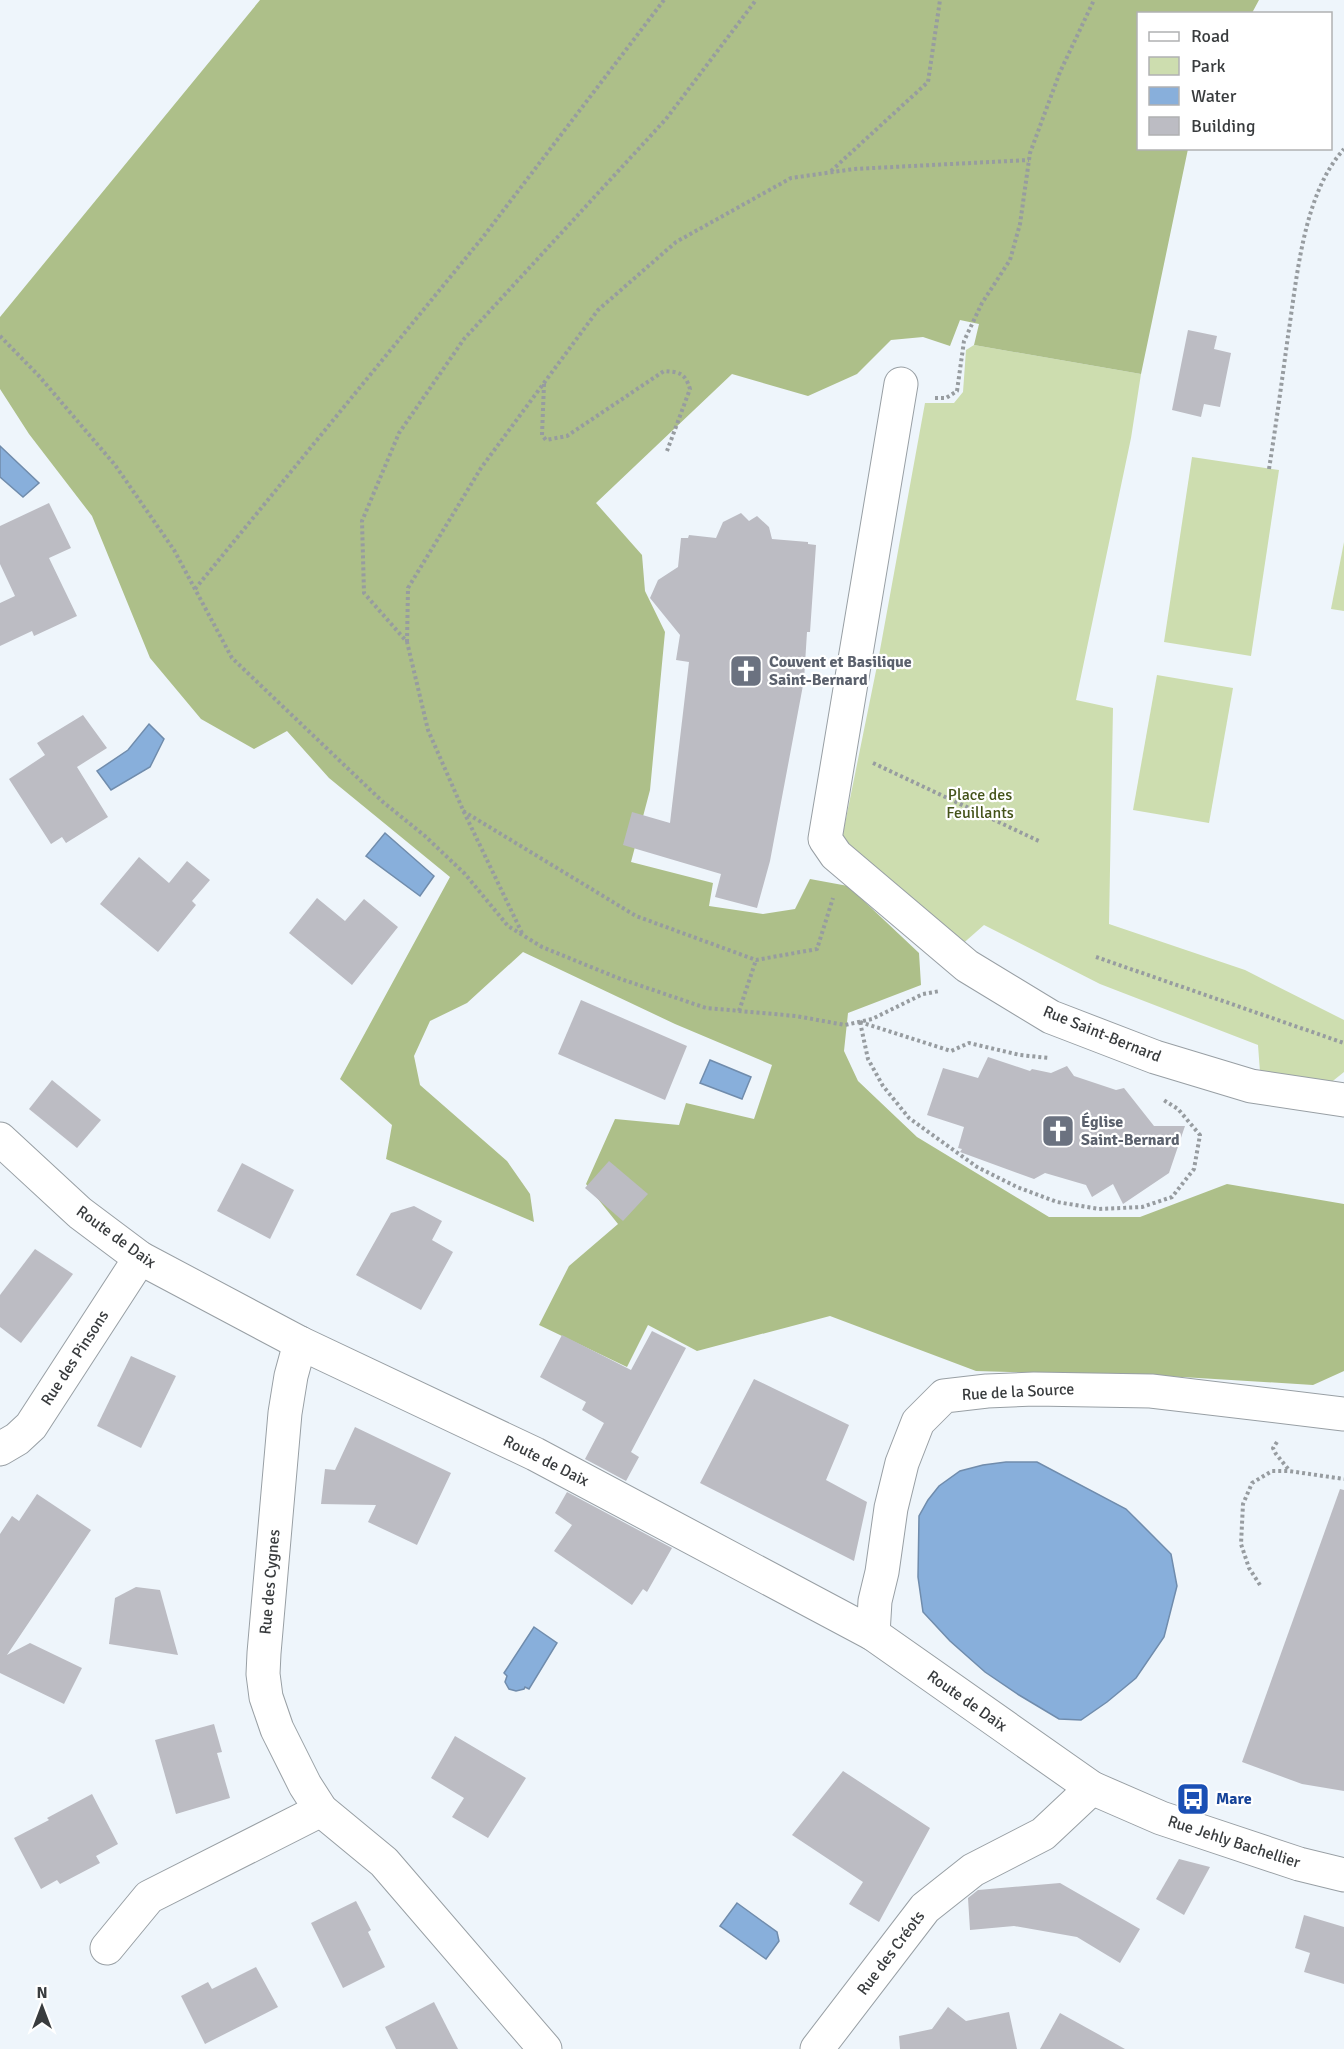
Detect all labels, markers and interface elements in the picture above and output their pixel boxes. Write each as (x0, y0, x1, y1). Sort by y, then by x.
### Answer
legend (1137, 12, 1332, 150)
text: Road (1191, 25, 1230, 47)
text: Park (1191, 55, 1226, 77)
text: Water (1191, 85, 1237, 107)
text: Building (1191, 115, 1255, 137)
place label: Couvent et Basilique Saint-Bernard (769, 652, 912, 690)
church icon: Couvent et Basilique Saint-Bernard (728, 653, 764, 689)
park label: Place des Feuillants (946, 785, 1014, 823)
street label: Rue Saint-Bernard (1040, 1001, 1164, 1067)
place label: Église Saint-Bernard (1081, 1112, 1180, 1150)
church icon: Église Saint-Bernard (1040, 1113, 1076, 1149)
street label: Route de Daix (72, 1201, 160, 1273)
street label: Rue des Pinsons (37, 1307, 113, 1409)
street label: Rue de la Source (961, 1379, 1075, 1405)
street label: Route de Daix (500, 1431, 593, 1491)
street label: Rue des Cygnes (255, 1528, 285, 1636)
street label: Route de Daix (923, 1666, 1012, 1736)
bus stop icon: Mare (1175, 1781, 1211, 1817)
place label: Mare (1216, 1789, 1252, 1809)
street label: Rue Jehly Bachellier (1165, 1811, 1303, 1873)
street label: Rue des Créots (853, 1907, 929, 1999)
north arrow (12, 1977, 72, 2037)
text: N (36, 1983, 48, 2003)

